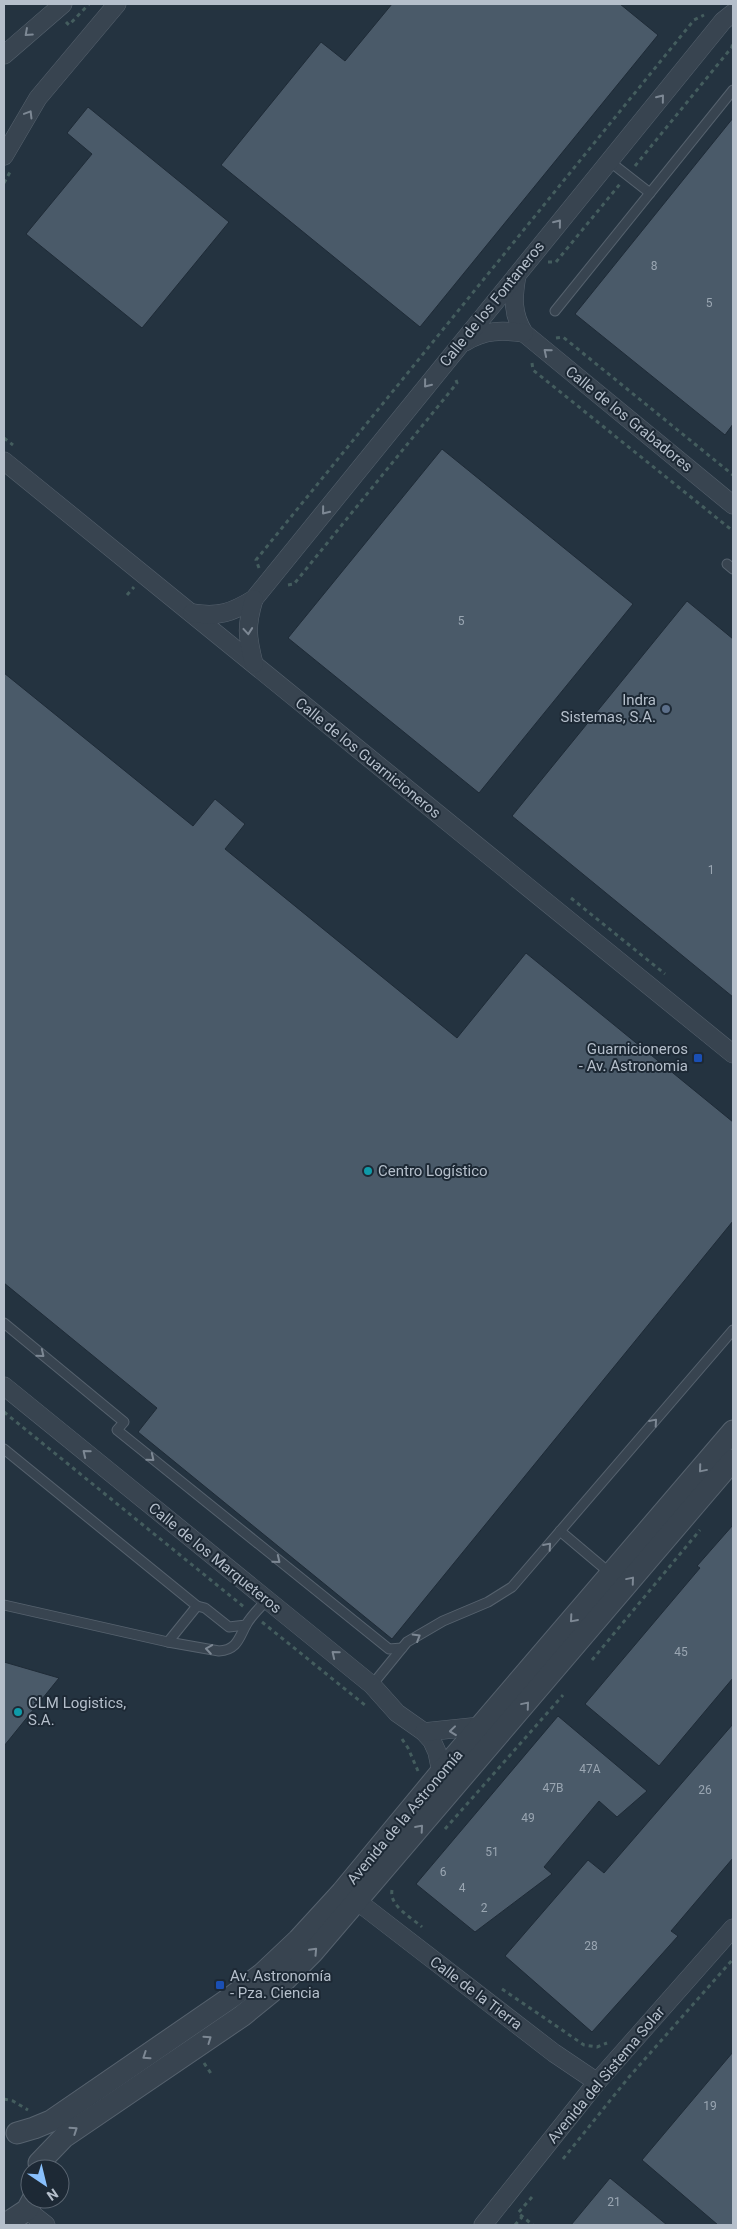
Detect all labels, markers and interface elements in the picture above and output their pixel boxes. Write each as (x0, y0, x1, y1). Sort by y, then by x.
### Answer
one-way arrow (24, 28, 33, 37)
one-way arrow (656, 94, 665, 103)
one-way arrow (22, 111, 32, 120)
one-way arrow (553, 220, 561, 229)
street label: Calle de los Fontaneros (436, 238, 548, 370)
house number: 8 (651, 259, 658, 273)
house number: 5 (706, 296, 713, 310)
one-way arrow (544, 350, 553, 358)
street label: Calle de los Grabadores (562, 362, 696, 476)
one-way arrow (425, 378, 433, 387)
one-way arrow (323, 505, 331, 514)
house number: 5 (458, 614, 465, 628)
one-way arrow (242, 627, 253, 635)
place label: Indra Sistemas, S.A. (561, 691, 656, 726)
street label: Calle de los Guarnicioneros (292, 694, 444, 822)
marker: Indra Sistemas, S.A. (660, 703, 672, 715)
house number: 1 (708, 863, 714, 877)
place label: Guarnicioneros - Av. Astronomia (579, 1040, 688, 1075)
marker: Guarnicioneros - Av. Astronomia (692, 1052, 704, 1064)
place label: Centro Logístico (378, 1162, 488, 1180)
marker: Centro Logístico (362, 1165, 374, 1177)
one-way arrow (36, 1348, 45, 1357)
one-way arrow (648, 1419, 657, 1428)
one-way arrow (83, 1451, 92, 1459)
one-way arrow (145, 1452, 154, 1460)
one-way arrow (699, 1463, 708, 1472)
street label: Calle de los Marqueteros (145, 1499, 285, 1617)
one-way arrow (542, 1542, 551, 1551)
one-way arrow (272, 1554, 281, 1563)
one-way arrow (625, 1577, 634, 1586)
one-way arrow (570, 1613, 579, 1622)
one-way arrow (411, 1633, 420, 1643)
one-way arrow (205, 1644, 213, 1654)
house number: 45 (674, 1645, 688, 1659)
one-way arrow (332, 1652, 341, 1660)
place label: CLM Logistics, S.A. (28, 1694, 126, 1729)
one-way arrow (521, 1701, 530, 1710)
marker: CLM Logistics, S.A. (12, 1706, 24, 1718)
one-way arrow (448, 1725, 456, 1736)
street label: Avenida de la Astronomía (343, 1746, 467, 1888)
house number: 47A (579, 1762, 601, 1776)
house number: 47B (543, 1781, 563, 1795)
house number: 26 (698, 1783, 712, 1797)
house number: 49 (521, 1811, 535, 1825)
one-way arrow (414, 1824, 423, 1833)
house number: 51 (485, 1845, 499, 1859)
house number: 6 (440, 1865, 447, 1879)
house number: 4 (459, 1881, 466, 1895)
house number: 2 (481, 1901, 488, 1915)
house number: 28 (584, 1939, 598, 1953)
one-way arrow (308, 1947, 317, 1956)
street label: Calle de la Tierra (426, 1952, 526, 2034)
place label: Av. Astronomía - Pza. Ciencia (230, 1967, 331, 2002)
marker: Av. Astronomía - Pza. Ciencia (214, 1979, 226, 1991)
street label: Avenida del Sistema Solar (543, 2003, 669, 2147)
one-way arrow (203, 2036, 212, 2045)
one-way arrow (143, 2050, 152, 2059)
house number: 19 (703, 2099, 717, 2113)
one-way arrow (68, 2127, 78, 2136)
north arrow (20, 2159, 70, 2209)
text: N (44, 2185, 61, 2204)
house number: 21 (607, 2195, 621, 2209)

